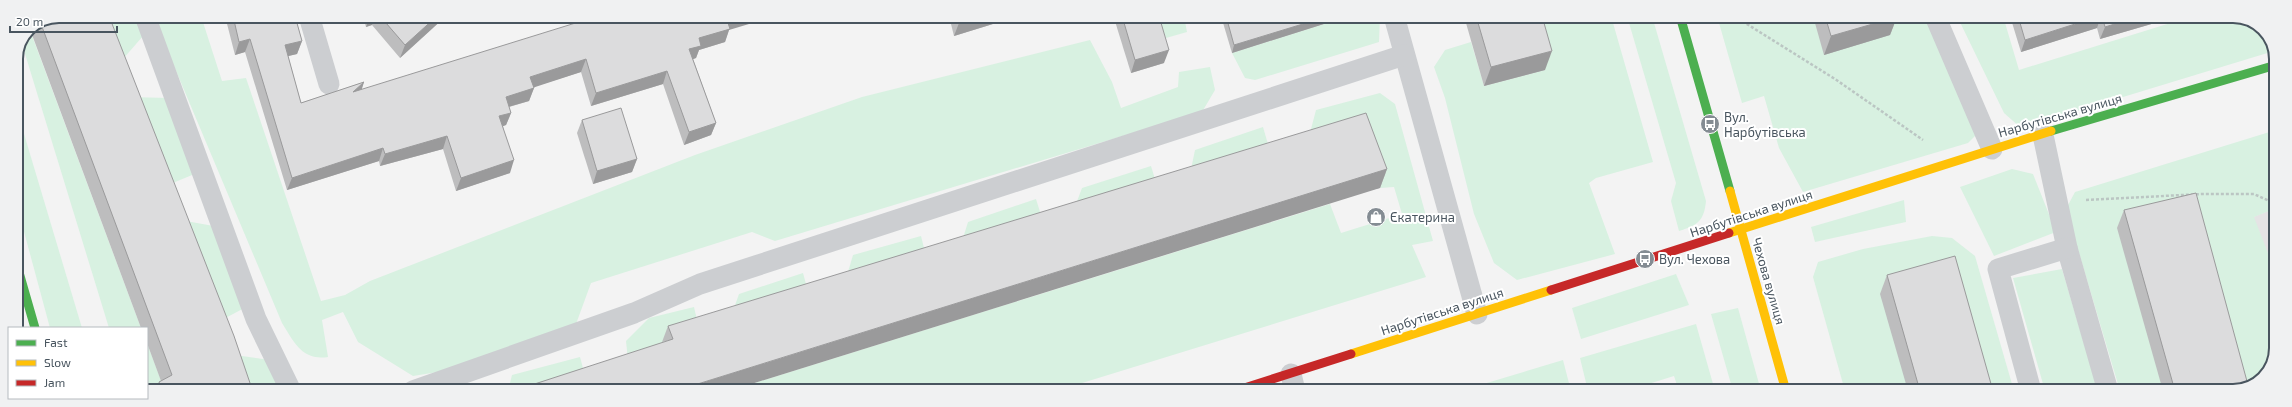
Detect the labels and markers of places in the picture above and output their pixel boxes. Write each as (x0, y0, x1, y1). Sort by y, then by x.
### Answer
place label: Вул. Нарбутівська (1724, 109, 1806, 140)
bus stop icon: Вул. Нарбутівська (1699, 113, 1721, 135)
shop icon: Єкатерина (1365, 206, 1387, 228)
place label: Єкатерина (1390, 209, 1455, 225)
bus stop icon: Вул. Чехова (1634, 248, 1656, 270)
place label: Вул. Чехова (1659, 251, 1730, 267)

